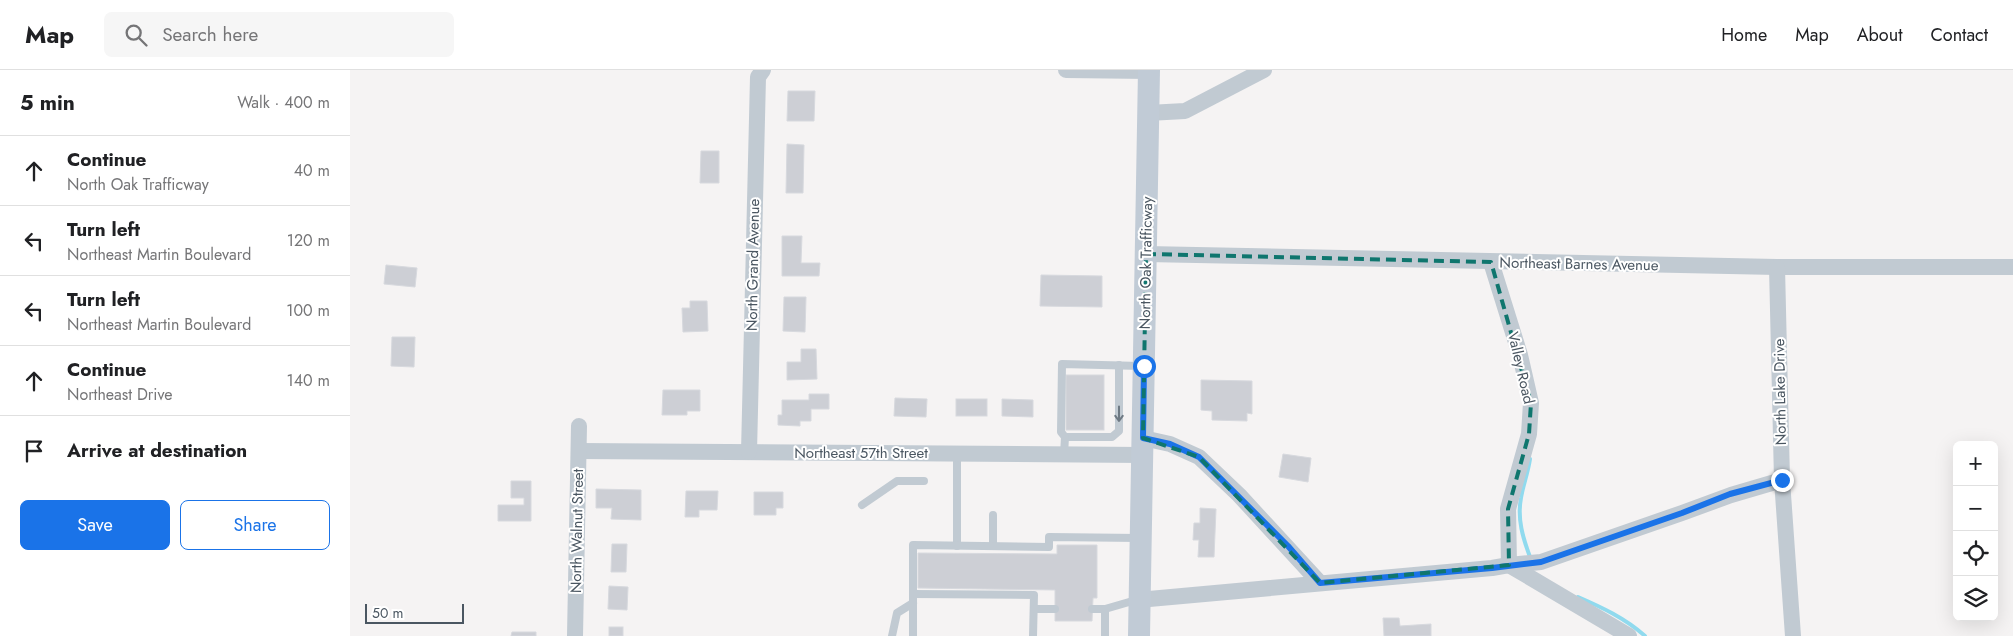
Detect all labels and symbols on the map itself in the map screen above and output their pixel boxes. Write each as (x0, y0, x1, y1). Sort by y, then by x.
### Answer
street label: North Oak Trafficway (1134, 196, 1158, 330)
street label: North Grand Avenue (741, 198, 765, 331)
street label: Northeast Barnes Avenue (1499, 252, 1659, 276)
street label: Valley Road (1502, 330, 1540, 406)
street label: North Lake Drive (1768, 338, 1792, 446)
route start (1133, 355, 1156, 378)
one-way arrow (1114, 406, 1124, 422)
street label: Northeast 57th Street (794, 442, 928, 464)
street label: North Walnut Street (565, 468, 589, 593)
route end (1771, 469, 1794, 492)
scale bar (365, 601, 464, 624)

